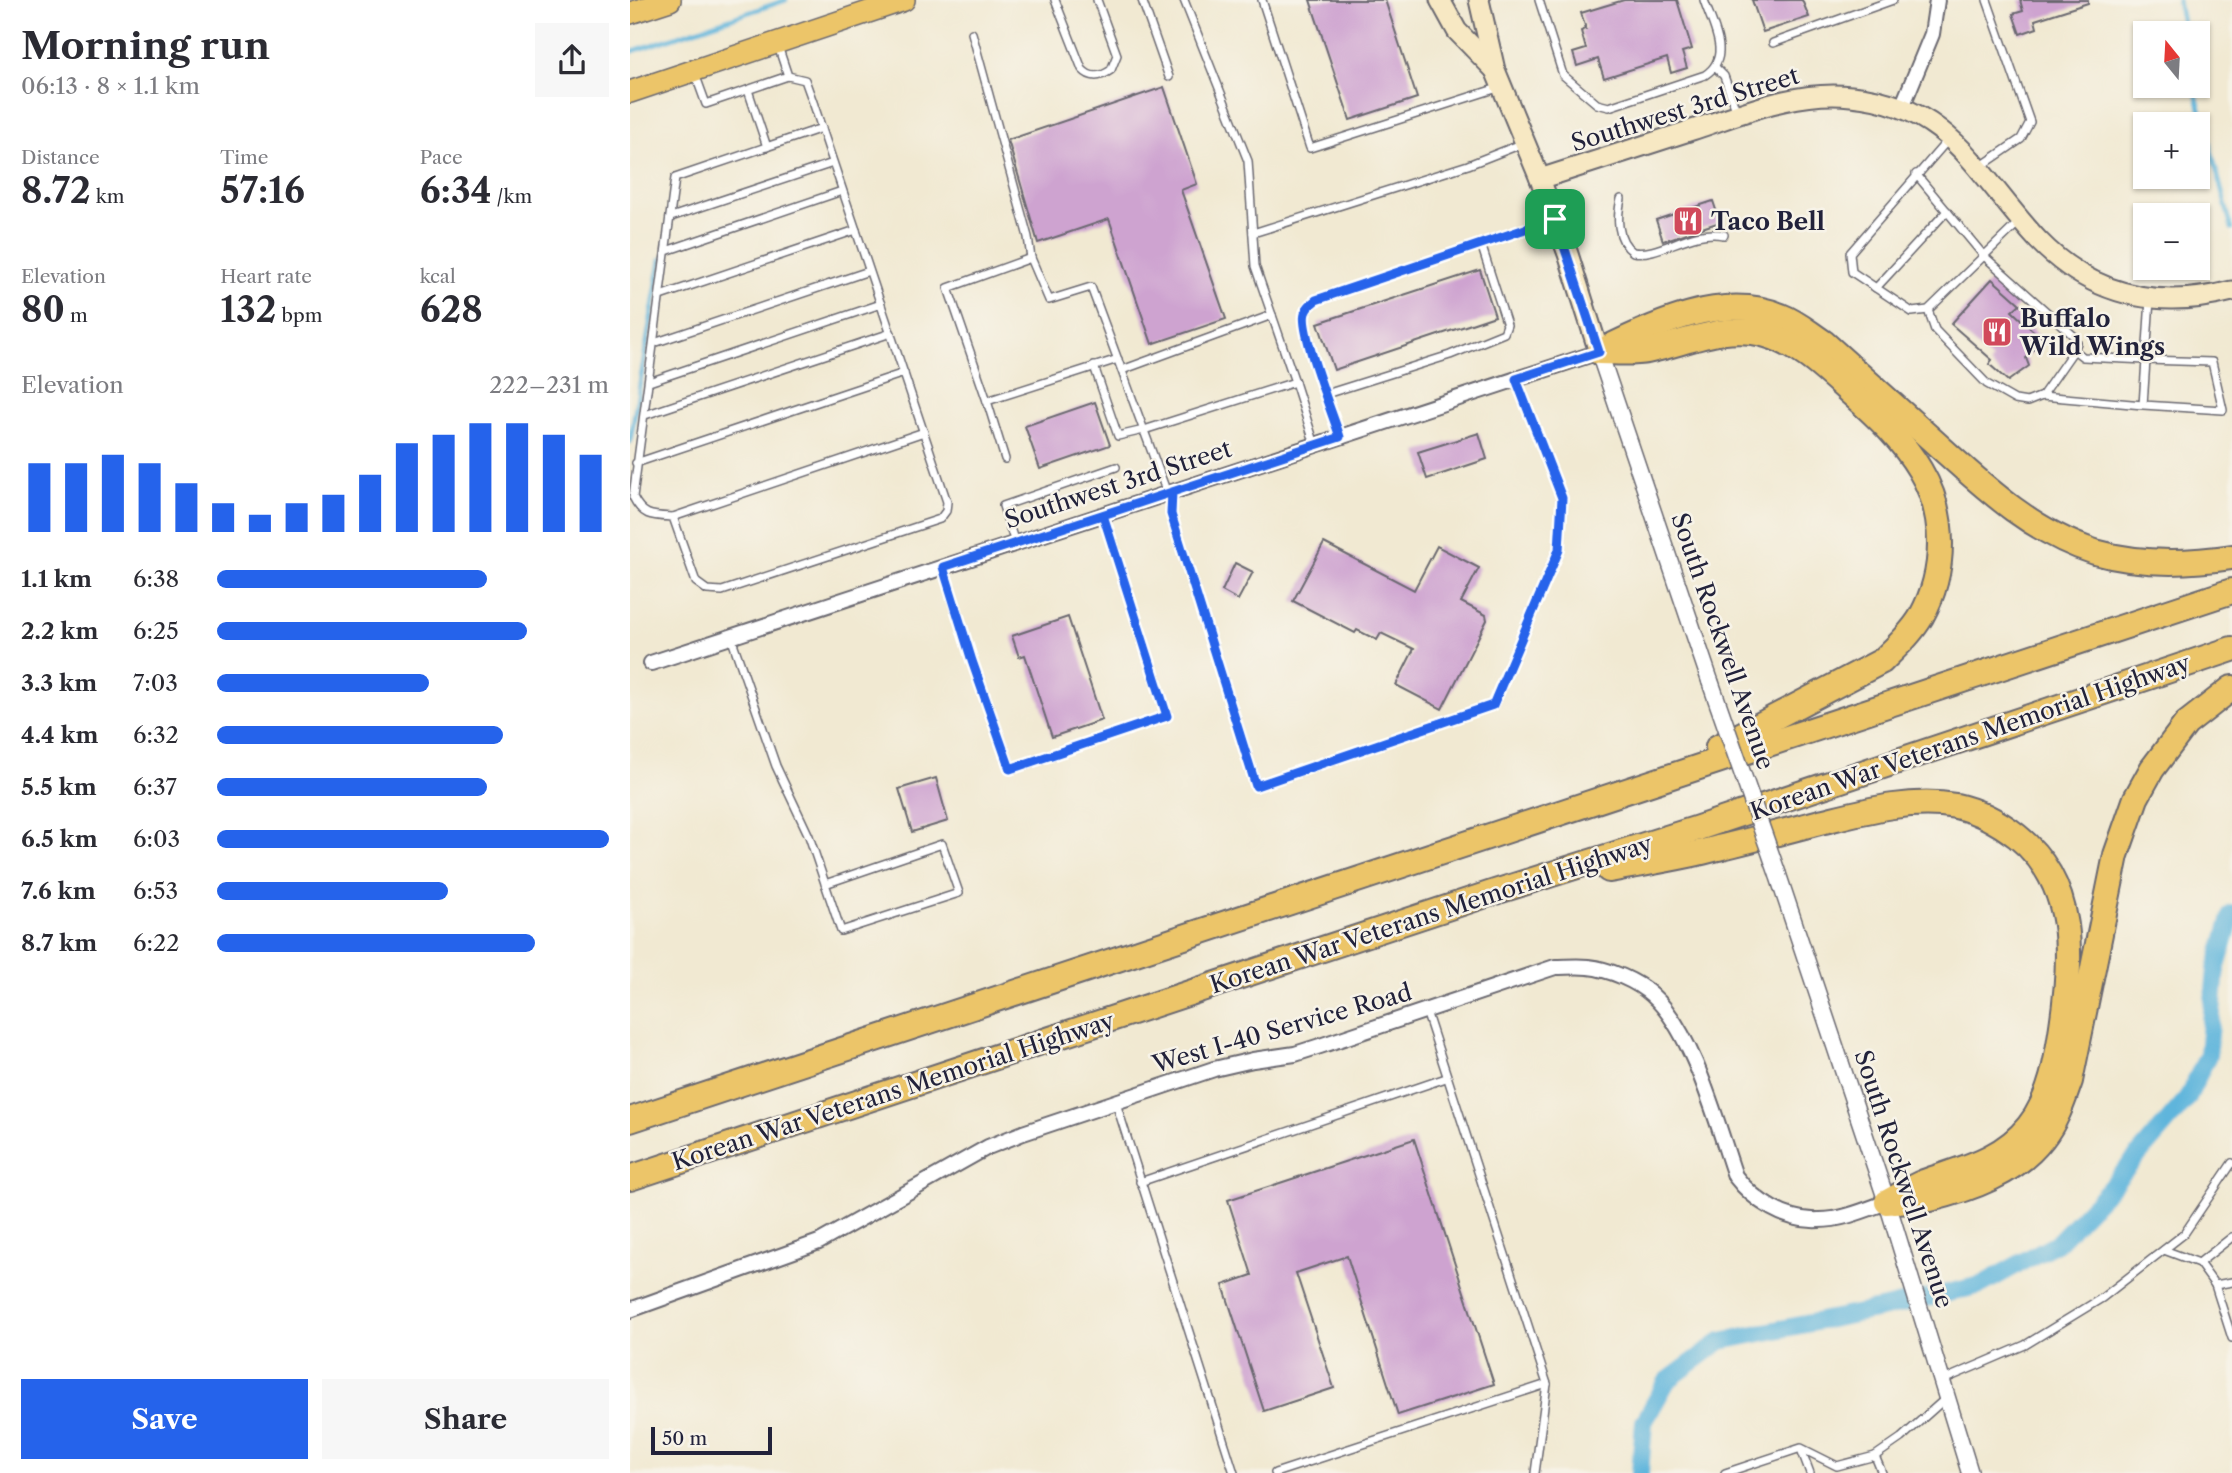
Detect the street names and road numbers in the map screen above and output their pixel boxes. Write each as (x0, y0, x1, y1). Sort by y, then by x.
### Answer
street label: Southwest 3rd Street (1568, 60, 1803, 157)
street label: Southwest 3rd Street (1001, 433, 1235, 534)
street label: South Rockwell Avenue (1665, 509, 1781, 773)
street label: Korean War Veterans Memorial Highway (1746, 648, 2194, 826)
street label: Korean War Veterans Memorial Highway (1206, 828, 1656, 999)
street label: West I-40 Service Road (1148, 977, 1415, 1079)
street label: Korean War Veterans Memorial Highway (668, 1005, 1118, 1176)
street label: South Rockwell Avenue (1849, 1046, 1959, 1312)

